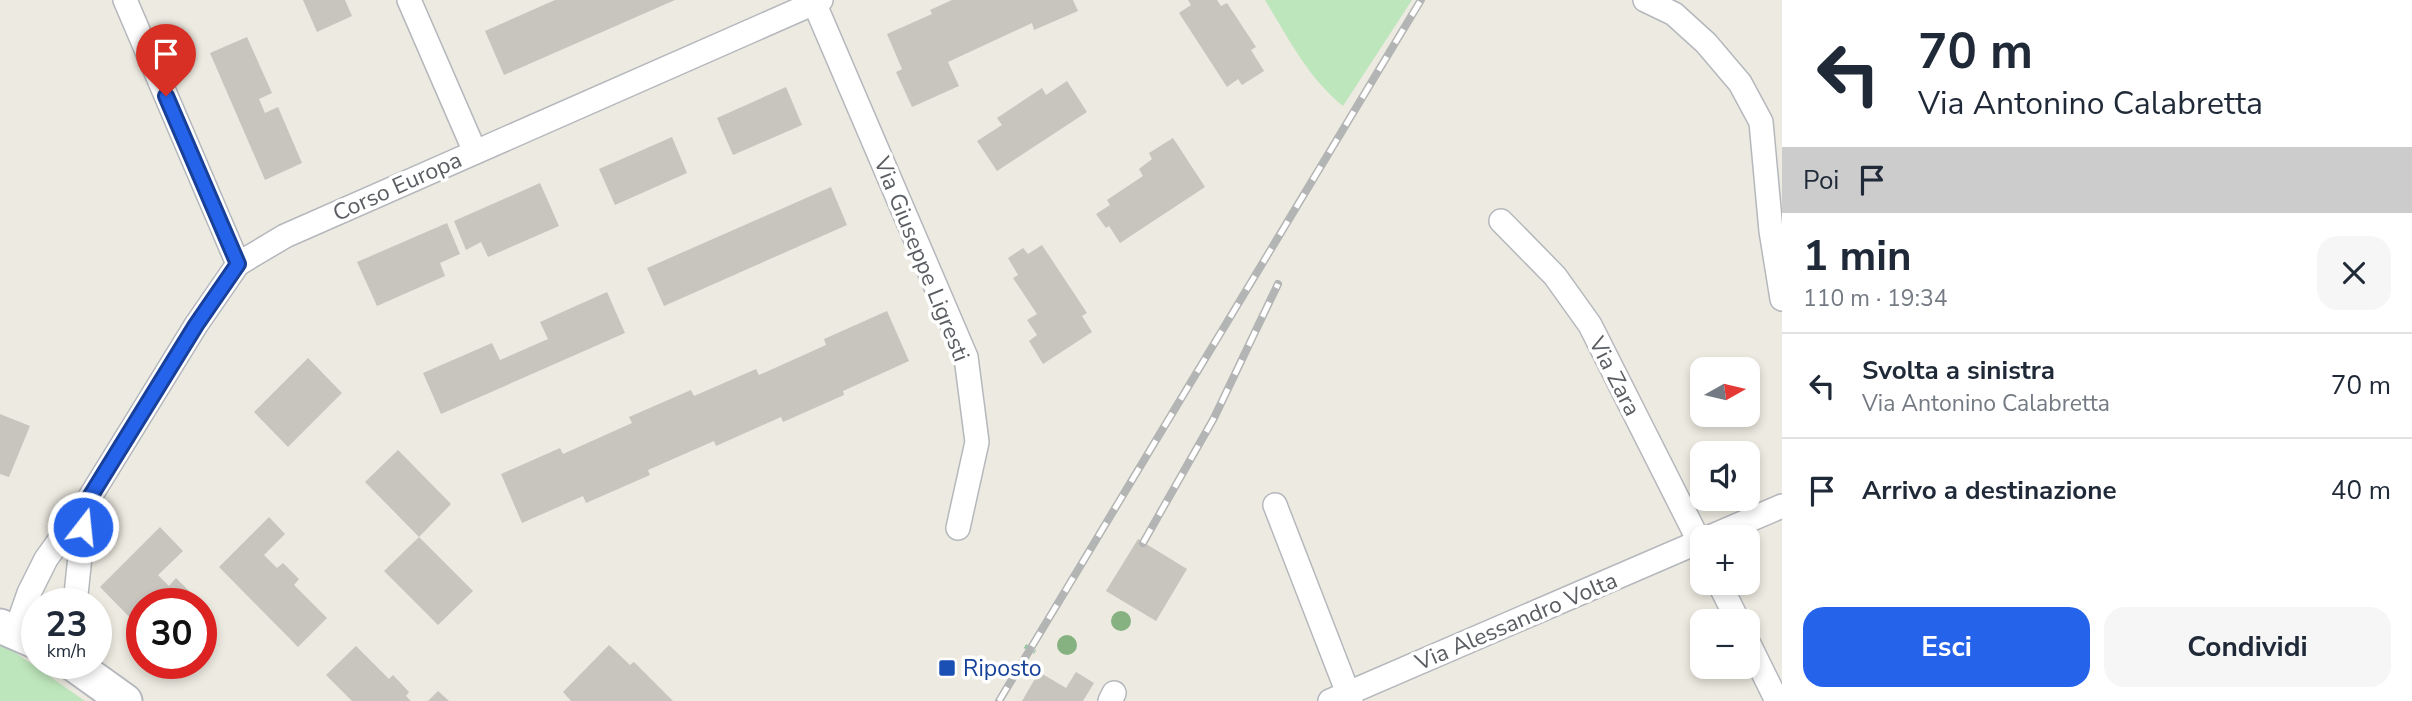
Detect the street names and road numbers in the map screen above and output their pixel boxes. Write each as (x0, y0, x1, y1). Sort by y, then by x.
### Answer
street label: Corso Europa (328, 144, 467, 229)
street label: Via Giuseppe Ligresti (866, 151, 977, 366)
street label: Via Zara (1581, 330, 1648, 421)
street label: Via Alessandro Volta (1409, 565, 1622, 678)

